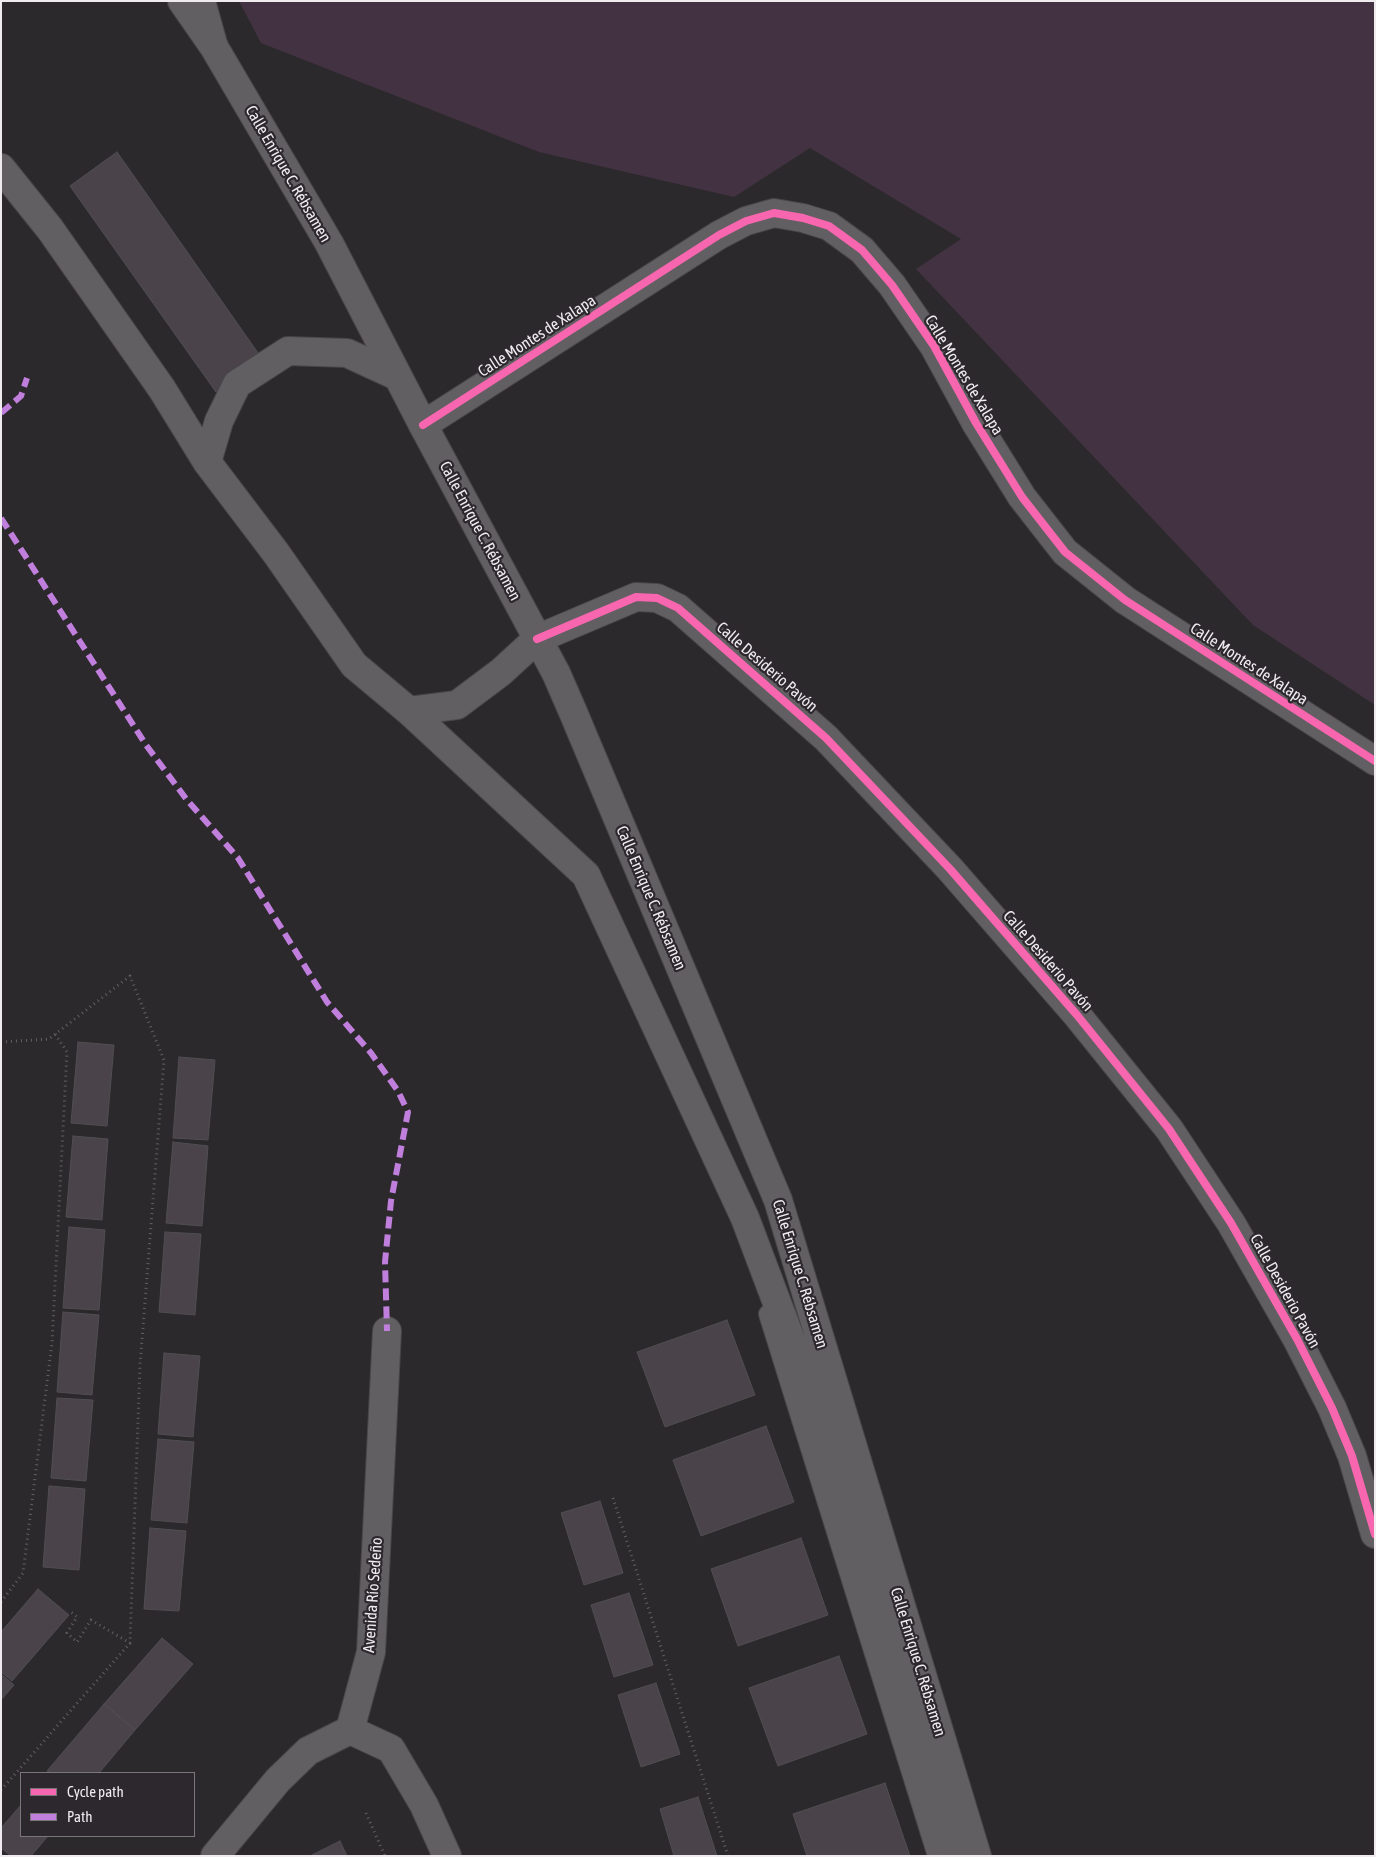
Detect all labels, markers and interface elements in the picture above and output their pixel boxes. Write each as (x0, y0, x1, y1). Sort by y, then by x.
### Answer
street label: Calle Enrique C. Rébsamen (241, 102, 335, 246)
street label: Calle Montes de Xalapa (475, 291, 599, 381)
street label: Calle Montes de Xalapa (921, 312, 1007, 438)
street label: Calle Enrique C. Rébsamen (435, 458, 525, 604)
street label: Calle Desiderio Pavón (713, 618, 821, 716)
street label: Calle Montes de Xalapa (1187, 619, 1311, 709)
street label: Calle Enrique C. Rébsamen (612, 823, 690, 973)
street label: Calle Desiderio Pavón (999, 907, 1097, 1015)
street label: Calle Enrique C. Rébsamen (768, 1197, 832, 1351)
street label: Calle Desiderio Pavón (1246, 1231, 1324, 1351)
street label: Avenida Río Sedeño (359, 1537, 387, 1653)
street label: Calle Enrique C. Rébsamen (886, 1585, 950, 1739)
legend (20, 1772, 195, 1837)
text: Cycle path (67, 1783, 124, 1800)
text: Path (67, 1808, 93, 1825)

